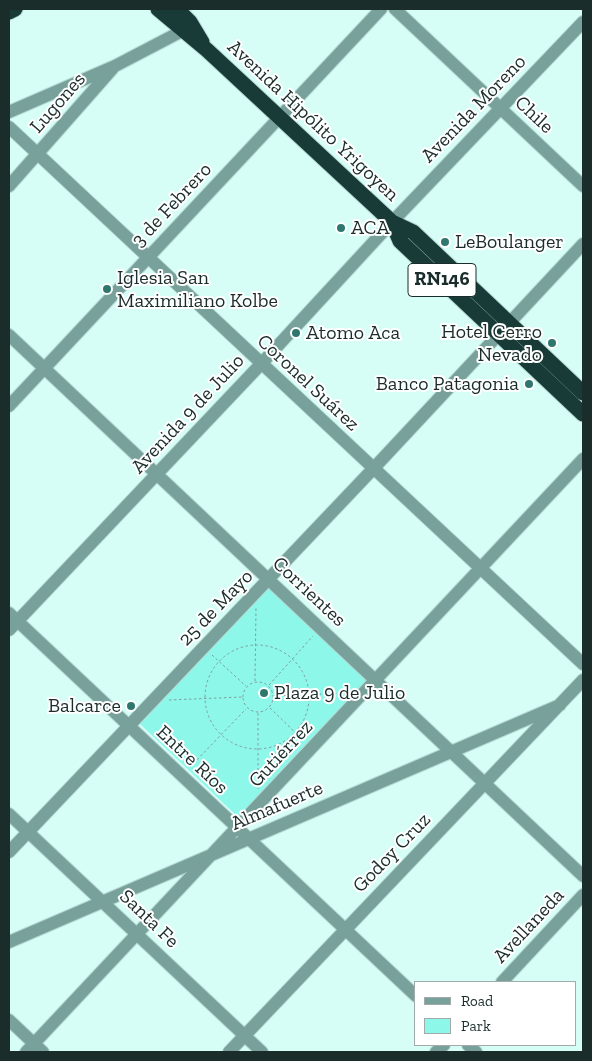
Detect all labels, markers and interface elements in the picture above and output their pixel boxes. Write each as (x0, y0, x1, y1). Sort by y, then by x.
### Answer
street label: Avenida Hipólito Yrigoyen (222, 35, 404, 207)
street label: Avenida Moreno (417, 50, 531, 168)
street label: Lugones (25, 68, 91, 138)
street label: Chile (510, 91, 558, 139)
street label: 3 de Febrero (127, 158, 217, 252)
place label: ACA (351, 216, 389, 240)
marker: ACA (335, 222, 347, 234)
place label: LeBoulanger (455, 230, 564, 254)
marker: LeBoulanger (439, 236, 451, 248)
road number: RN146 (408, 264, 476, 296)
place label: Iglesia San Maximiliano Kolbe (117, 266, 278, 313)
marker: Iglesia San Maximiliano Kolbe (101, 283, 113, 295)
place label: Hotel Cerro Nevado (441, 320, 542, 367)
place label: Atomo Aca (306, 321, 400, 345)
marker: Atomo Aca (290, 327, 302, 339)
street label: Coronel Suárez (252, 329, 364, 437)
marker: Hotel Cerro Nevado (546, 337, 558, 349)
street label: Avenida 9 de Julio (126, 349, 250, 479)
place label: Banco Patagonia (376, 372, 519, 396)
marker: Banco Patagonia (523, 378, 535, 390)
street label: Corrientes (267, 552, 351, 632)
street label: 25 de Mayo (174, 565, 258, 651)
place label: Plaza 9 de Julio (274, 681, 405, 705)
marker: Plaza 9 de Julio (258, 687, 270, 699)
place label: Balcarce (48, 694, 121, 718)
marker: Balcarce (125, 700, 137, 712)
street label: Gutiérrez (244, 715, 318, 793)
street label: Entre Ríos (151, 721, 233, 799)
street label: Almafuerte (227, 776, 327, 836)
street label: Godoy Cruz (348, 808, 436, 898)
street label: Avellaneda (488, 884, 570, 968)
street label: Santa Fe (114, 885, 184, 953)
legend (414, 981, 577, 1046)
text: Road (461, 992, 493, 1010)
text: Park (461, 1017, 491, 1035)

